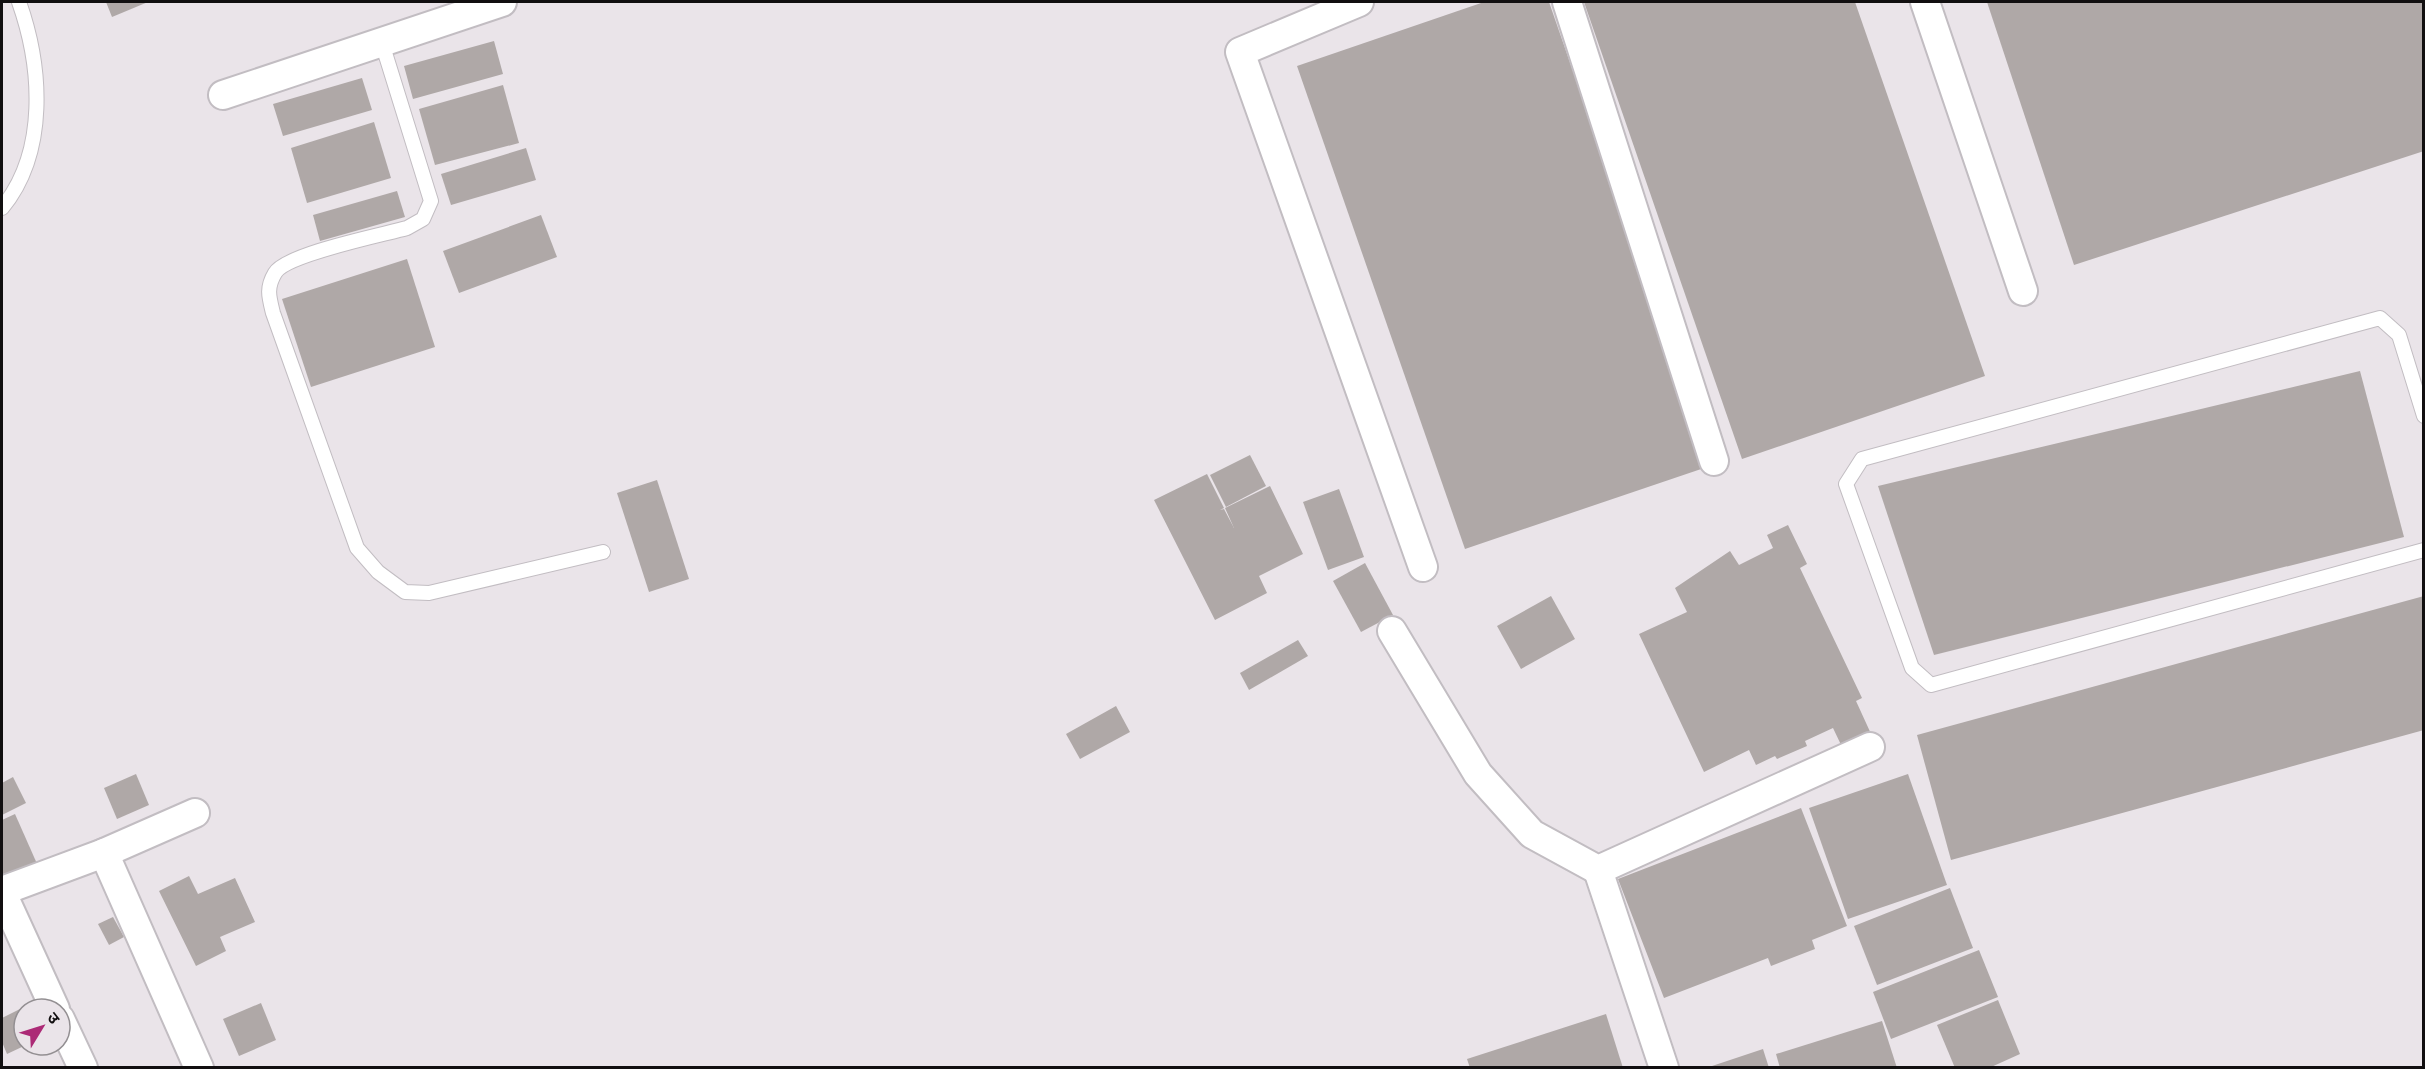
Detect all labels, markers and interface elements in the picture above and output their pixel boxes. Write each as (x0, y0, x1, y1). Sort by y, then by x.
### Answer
north arrow (12, 997, 72, 1057)
text: उ (43, 1009, 64, 1028)

